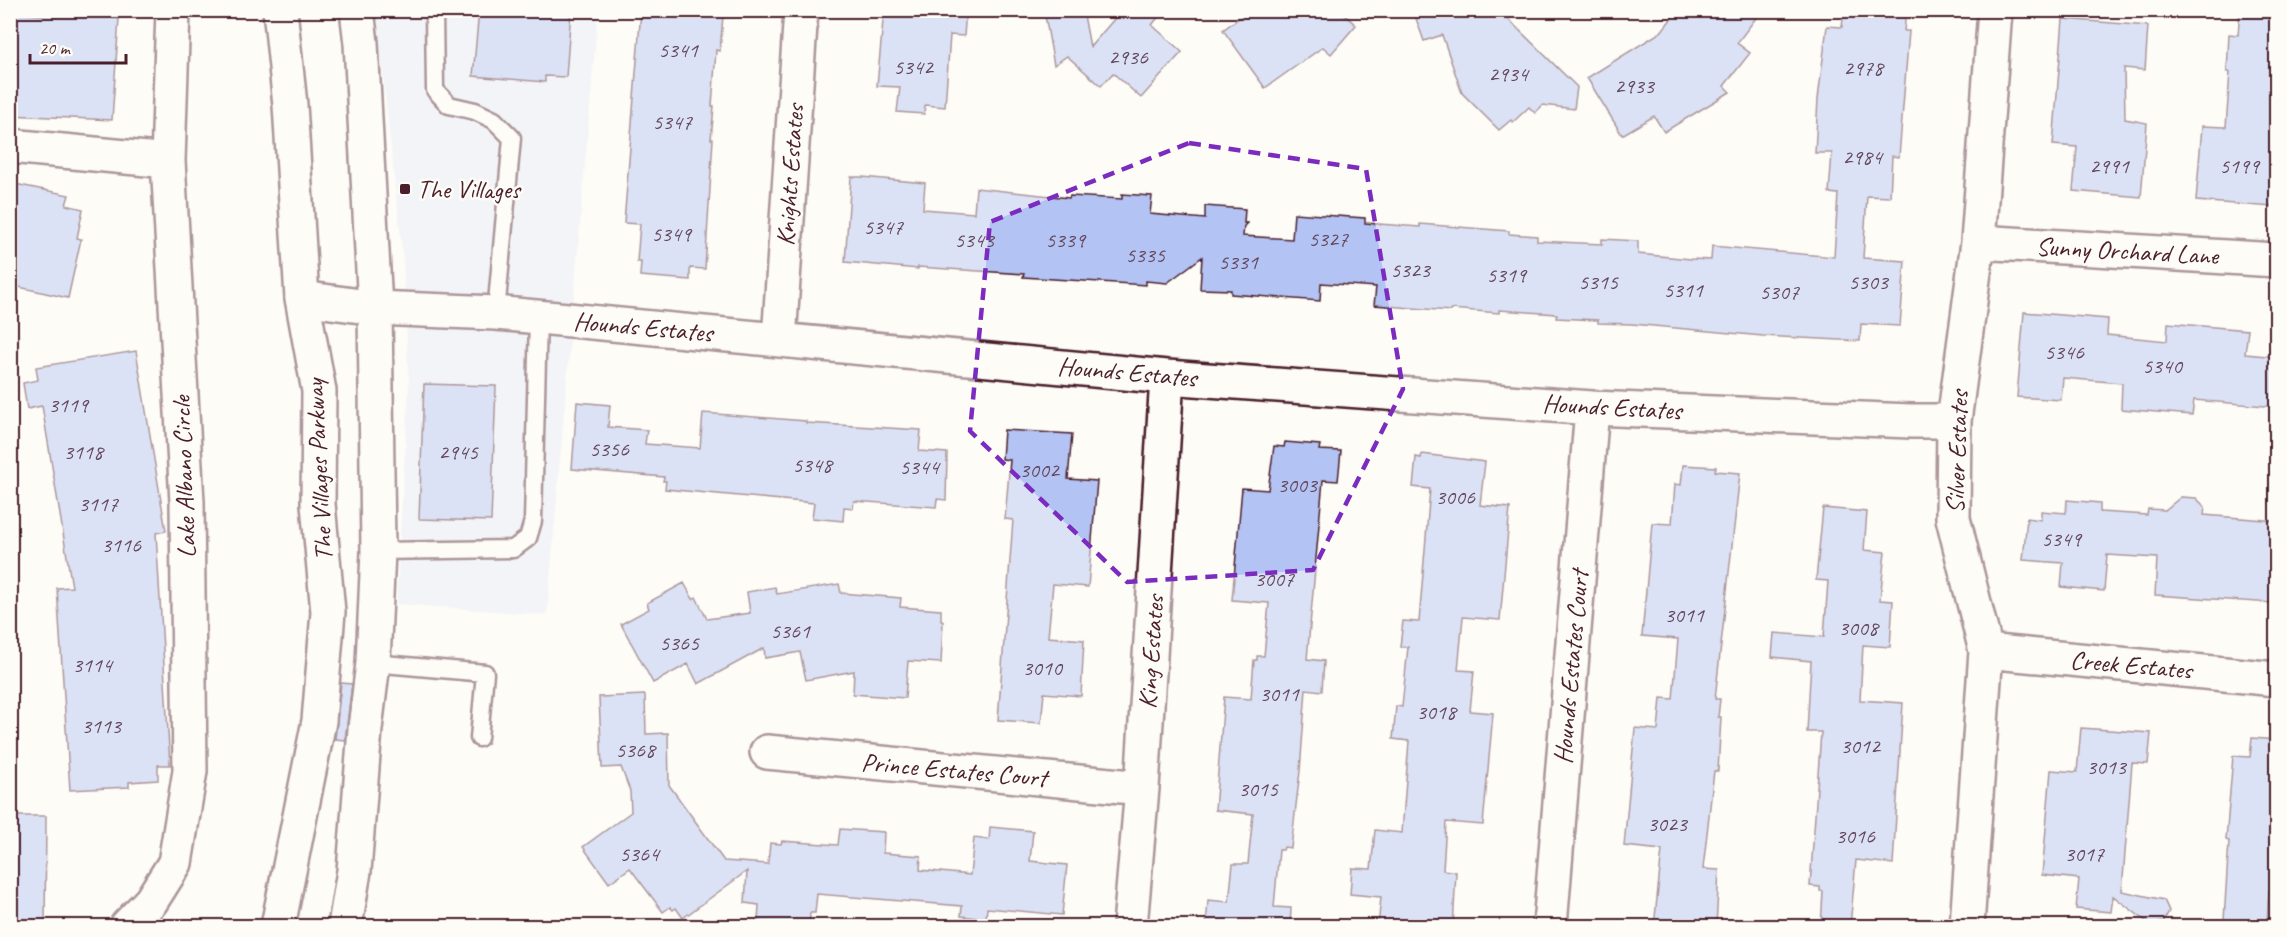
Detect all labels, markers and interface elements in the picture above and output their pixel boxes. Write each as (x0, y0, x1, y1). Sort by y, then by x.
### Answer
scale bar (30, 27, 126, 65)
house number: 5341 (658, 36, 699, 64)
text: 20 m (39, 37, 72, 59)
house number: 2936 (1108, 43, 1149, 71)
house number: 5342 (893, 53, 935, 81)
house number: 2978 (1843, 54, 1885, 82)
house number: 2934 (1488, 60, 1530, 88)
house number: 2933 (1614, 72, 1656, 100)
street label: Knights Estates (769, 101, 812, 247)
house number: 5347 (652, 108, 693, 136)
house number: 2984 (1842, 143, 1884, 171)
house number: 2991 (2089, 152, 2130, 180)
house number: 5199 (2219, 152, 2261, 180)
place label: The Villages (417, 173, 522, 206)
marker: The Villages (398, 182, 412, 196)
house number: 5347 (863, 213, 904, 241)
house number: 5349 (651, 220, 693, 248)
house number: 5327 (1308, 225, 1349, 253)
house number: 5343 (954, 226, 996, 254)
house number: 5339 (1045, 226, 1087, 254)
street label: Sunny Orchard Lane (2035, 230, 2220, 272)
house number: 5335 (1125, 241, 1166, 269)
house number: 5331 (1218, 248, 1259, 276)
house number: 5323 (1390, 256, 1432, 284)
house number: 5319 (1486, 261, 1528, 289)
house number: 5315 (1578, 268, 1619, 296)
house number: 5303 (1848, 268, 1890, 296)
house number: 5311 (1663, 276, 1704, 304)
house number: 5307 (1759, 278, 1800, 306)
street label: Hounds Estates (572, 305, 716, 350)
house number: 5346 (2044, 338, 2085, 366)
street label: Hounds Estates (1056, 350, 1200, 395)
house number: 5340 (2142, 352, 2184, 380)
street label: The Villages Parkway (298, 376, 340, 562)
street label: Hounds Estates (1542, 387, 1684, 427)
street label: Silver Estates (1938, 388, 1976, 514)
house number: 3119 (48, 391, 90, 419)
street label: Lake Albano Circle (165, 394, 203, 559)
house number: 5356 (589, 435, 630, 463)
house number: 3118 (63, 438, 105, 466)
house number: 2945 (438, 438, 479, 466)
house number: 5348 (792, 451, 834, 479)
house number: 5344 (899, 453, 941, 481)
house number: 3002 (1019, 456, 1061, 484)
house number: 3003 (1277, 471, 1319, 499)
house number: 3006 (1435, 483, 1476, 511)
house number: 3117 (78, 490, 119, 518)
house number: 5349 (2041, 525, 2083, 553)
house number: 3116 (101, 531, 142, 559)
house number: 3007 (1254, 565, 1295, 593)
street label: Hounds Estates Court (1546, 565, 1596, 765)
street label: King Estates (1131, 592, 1172, 710)
house number: 3011 (1664, 601, 1705, 629)
house number: 3008 (1838, 614, 1880, 642)
house number: 5361 (770, 617, 811, 645)
house number: 5365 (659, 629, 700, 657)
street label: Creek Estates (2069, 643, 2195, 687)
house number: 3114 (72, 651, 114, 679)
house number: 3010 (1022, 654, 1064, 682)
house number: 3011 (1259, 680, 1300, 708)
house number: 3018 (1416, 698, 1458, 726)
house number: 3113 (81, 712, 123, 740)
house number: 3012 (1840, 732, 1882, 760)
house number: 5368 (615, 736, 657, 764)
street label: Prince Estates Court (860, 745, 1051, 795)
house number: 3013 (2086, 753, 2128, 781)
house number: 3015 (1238, 775, 1279, 803)
house number: 3023 (1647, 810, 1689, 838)
house number: 3016 (1835, 822, 1876, 850)
house number: 5364 (619, 840, 661, 868)
house number: 3017 (2064, 840, 2105, 868)

